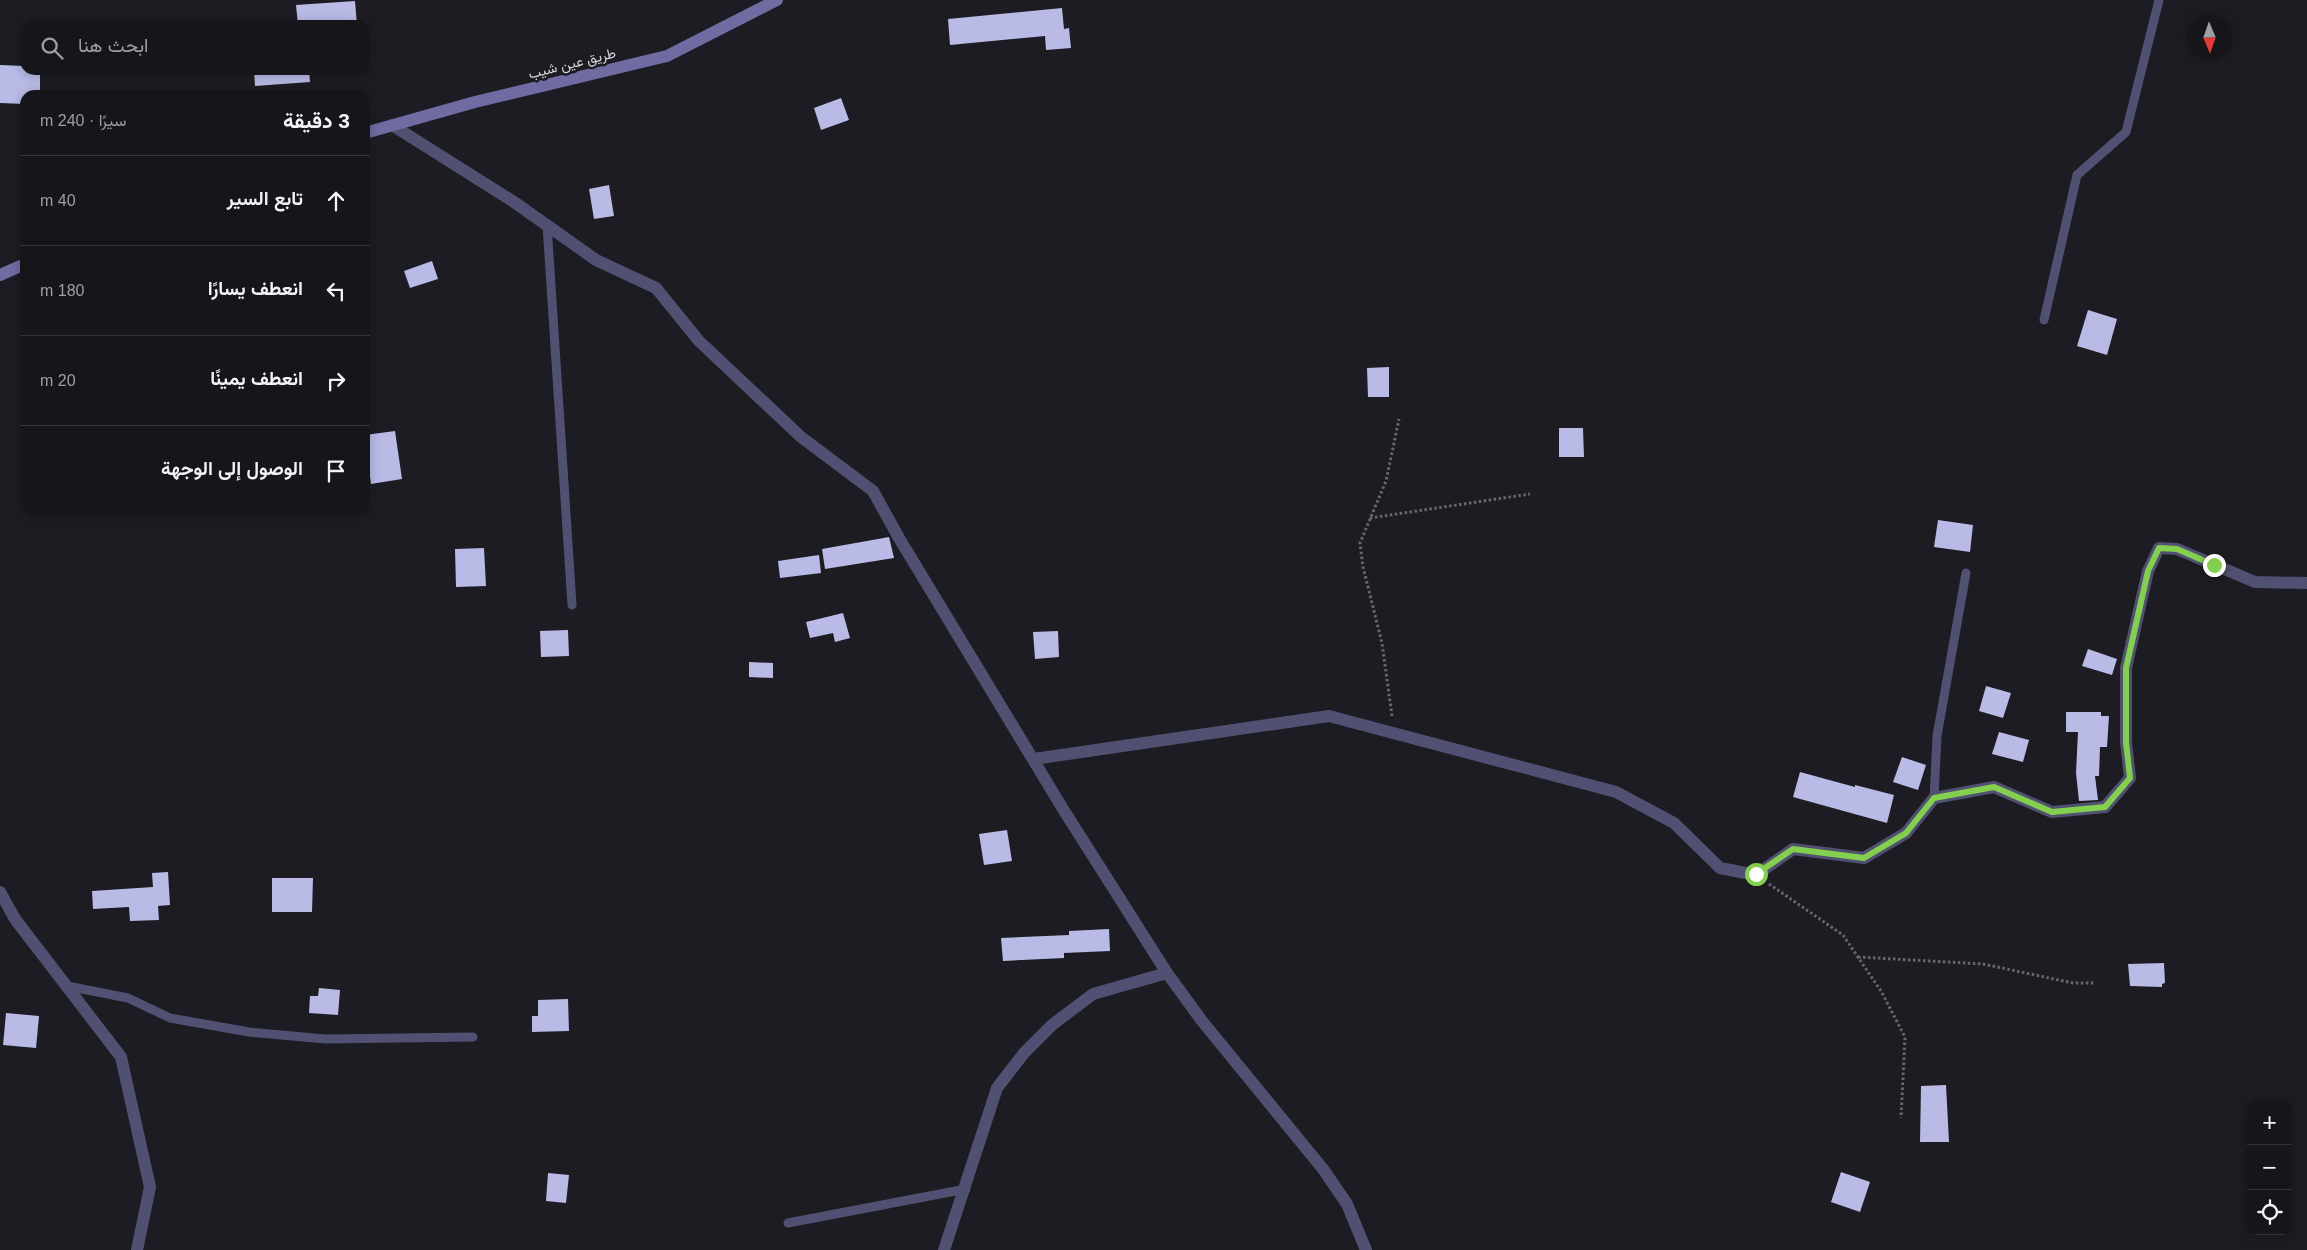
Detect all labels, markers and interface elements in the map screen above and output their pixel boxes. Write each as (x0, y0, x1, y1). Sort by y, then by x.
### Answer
north arrow (2187, 15, 2232, 60)
search box (20, 20, 370, 75)
icon: search (38, 34, 66, 62)
text: ابحث هنا (78, 35, 148, 56)
street label: طريق عين شيب (527, 44, 618, 83)
text: 3 دقيقة (283, 109, 350, 132)
text: سيرًا · 240 m (40, 112, 126, 129)
icon: ahead (322, 187, 350, 215)
text: تابع السير (227, 188, 303, 209)
text: 40 m (40, 192, 76, 209)
icon: left (322, 277, 350, 305)
text: انعطف يسارًا (208, 278, 303, 299)
text: 180 m (40, 282, 84, 299)
icon: right (322, 367, 350, 395)
text: انعطف يمينًا (210, 368, 303, 389)
text: 20 m (40, 372, 76, 389)
icon: arrive (322, 457, 350, 485)
text: الوصول إلى الوجهة (161, 458, 303, 479)
route end (2203, 554, 2226, 577)
route start (1745, 863, 1768, 886)
map controls (2247, 1100, 2292, 1235)
button: + (2247, 1100, 2292, 1145)
button: − (2247, 1145, 2292, 1190)
button: locate (2247, 1190, 2292, 1235)

